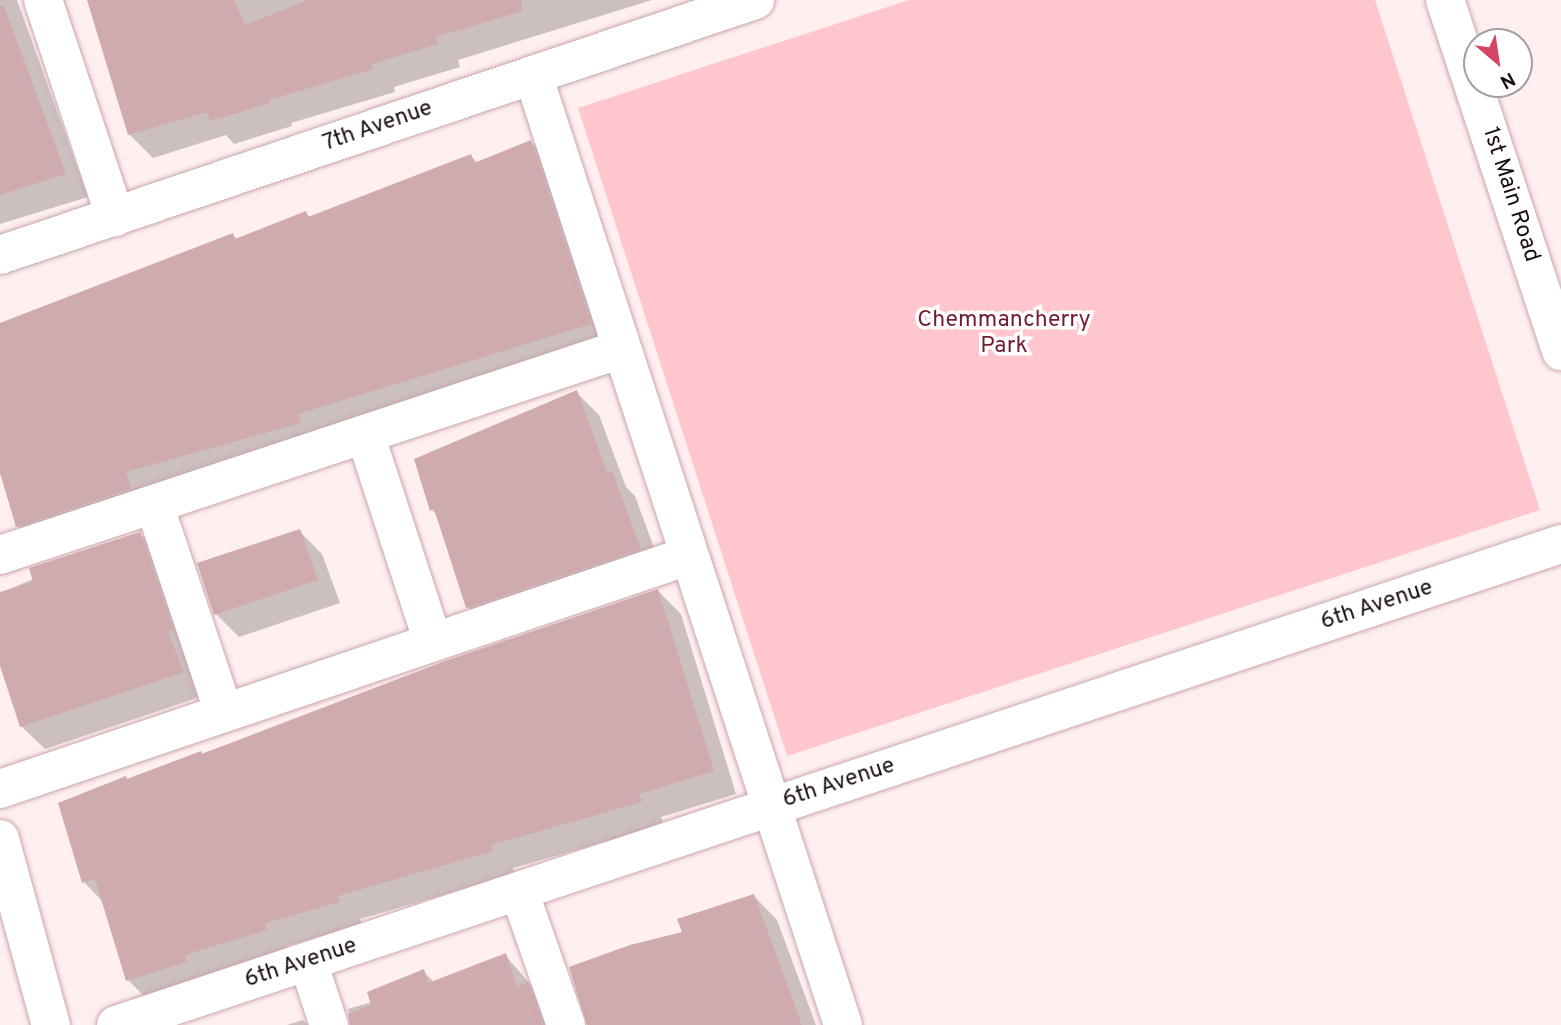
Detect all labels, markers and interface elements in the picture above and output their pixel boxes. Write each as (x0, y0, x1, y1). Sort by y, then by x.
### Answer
north arrow (1463, 28, 1533, 98)
text: N (1495, 66, 1519, 93)
street label: 7th Avenue (319, 95, 437, 159)
street label: 1st Main Road (1475, 124, 1545, 266)
park label: Chemmancherry Park (917, 307, 1091, 361)
street label: 6th Avenue (1317, 575, 1437, 637)
street label: 6th Avenue (779, 753, 899, 815)
street label: 6th Avenue (241, 933, 361, 995)

